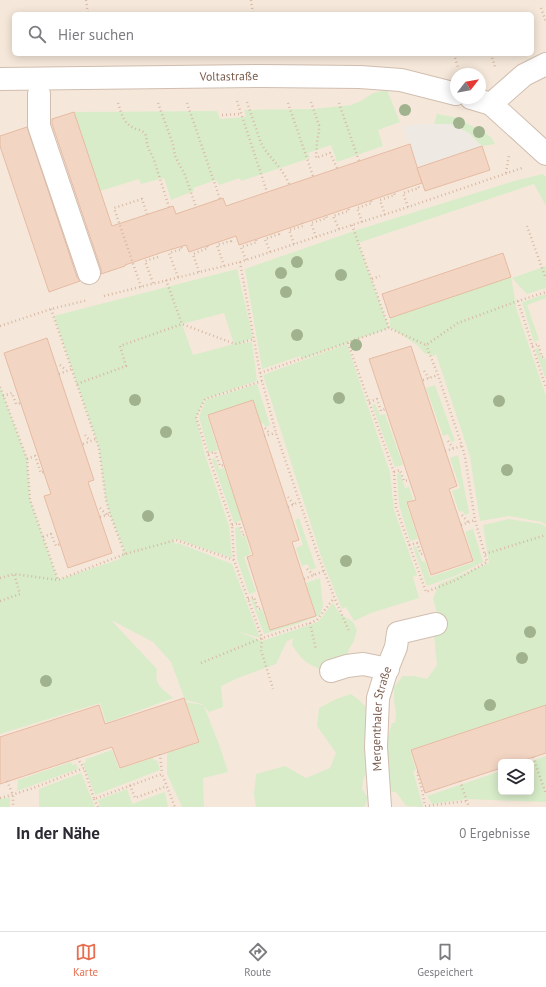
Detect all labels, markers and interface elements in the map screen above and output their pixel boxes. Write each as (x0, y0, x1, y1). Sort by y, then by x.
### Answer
search box (12, 12, 534, 56)
icon: search (26, 23, 48, 45)
text: Hier suchen (58, 25, 134, 44)
street label: Voltastraße (199, 68, 258, 84)
north arrow (450, 68, 486, 104)
street label: Mergenthaler Straße (368, 664, 395, 772)
map controls (498, 759, 534, 795)
button: layers (498, 759, 534, 795)
text: In der Nähe (16, 822, 100, 844)
text: 0 Ergebnisse (459, 825, 530, 842)
tab: Karte (73, 941, 98, 979)
tab: Route (244, 941, 271, 979)
tab: Gespeichert (417, 941, 473, 979)

